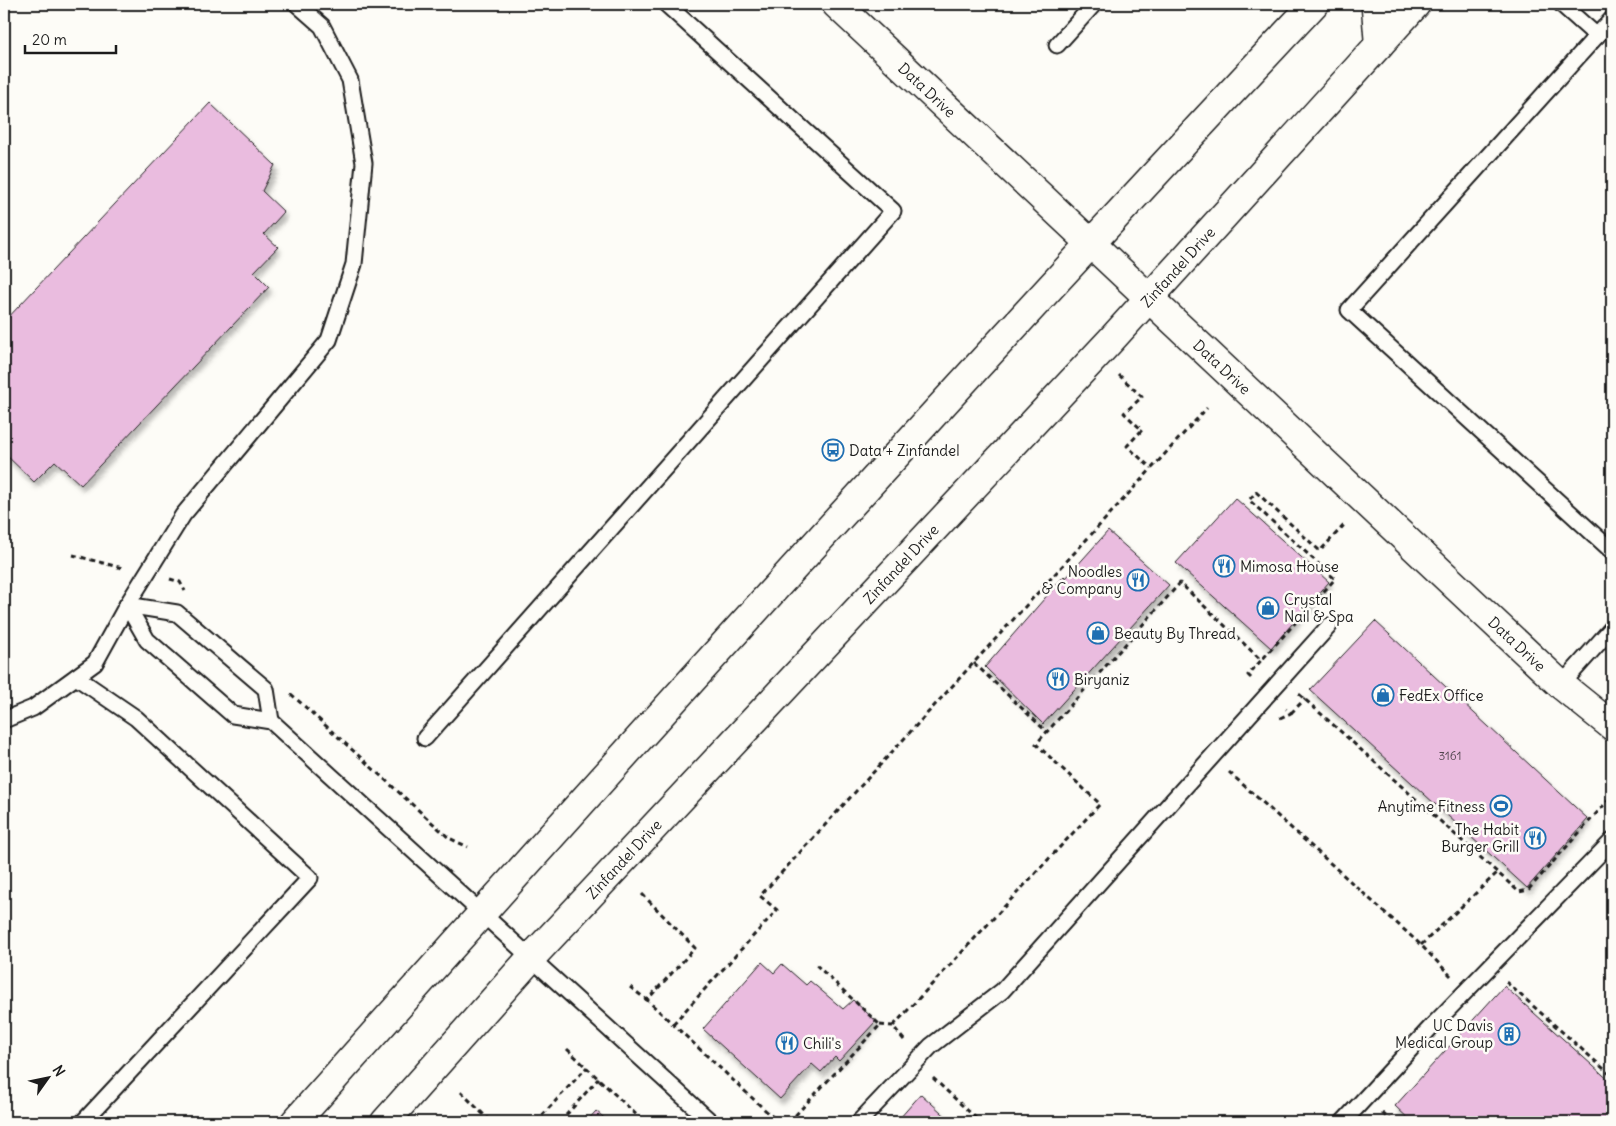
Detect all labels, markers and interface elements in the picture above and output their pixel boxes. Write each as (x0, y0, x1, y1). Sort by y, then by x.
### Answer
scale bar (25, 22, 116, 54)
text: 20 m (32, 30, 67, 49)
street label: Data Drive (894, 59, 960, 121)
street label: Zinfandel Drive (1137, 223, 1219, 311)
street label: Data Drive (1189, 336, 1255, 398)
bus stop icon: Data + Zinfandel (821, 438, 845, 462)
place label: Data + Zinfandel (849, 441, 960, 460)
street label: Zinfandel Drive (859, 520, 943, 608)
restaurant icon: Mimosa House (1212, 554, 1236, 578)
place label: Mimosa House (1240, 557, 1339, 576)
place label: Noodles & Company (1041, 562, 1122, 598)
restaurant icon: Noodles & Company (1126, 568, 1150, 592)
place label: Crystal Nail & Spa (1284, 590, 1354, 626)
shop icon: Crystal Nail & Spa (1256, 596, 1280, 620)
street label: Data Drive (1484, 613, 1550, 675)
shop icon: Beauty By Thread (1086, 621, 1110, 645)
place label: Beauty By Thread (1114, 624, 1236, 643)
restaurant icon: Biryaniz (1046, 667, 1070, 691)
place label: Biryaniz (1074, 670, 1130, 689)
shop icon: FedEx Office (1371, 683, 1395, 707)
place label: FedEx Office (1399, 686, 1483, 705)
house number: 3161 (1438, 748, 1462, 763)
sports icon: Anytime Fitness (1489, 794, 1513, 818)
place label: Anytime Fitness (1378, 797, 1485, 816)
street label: Zinfandel Drive (582, 815, 666, 903)
place label: The Habit Burger Grill (1441, 820, 1519, 856)
restaurant icon: The Habit Burger Grill (1523, 826, 1547, 850)
place label: UC Davis Medical Group (1395, 1016, 1493, 1052)
building icon: UC Davis Medical Group (1497, 1022, 1521, 1046)
restaurant icon: Chili's (775, 1031, 799, 1055)
place label: Chili's (803, 1034, 841, 1053)
north arrow (22, 1054, 72, 1104)
text: N (49, 1062, 69, 1080)

